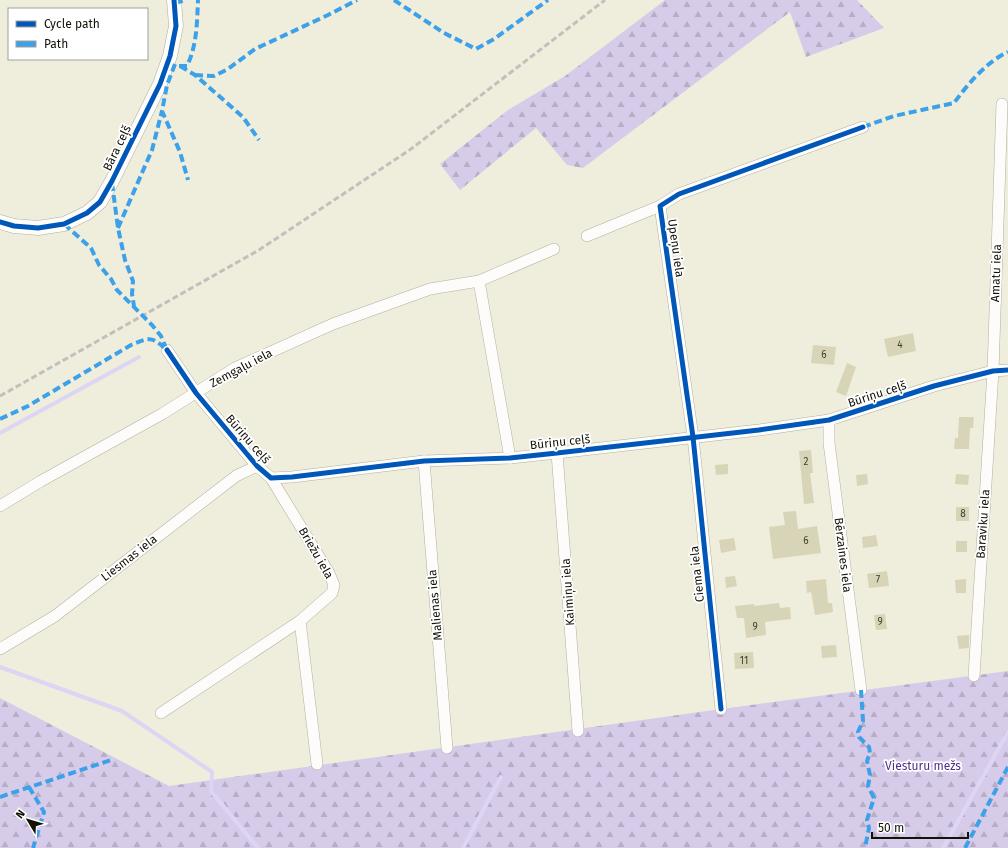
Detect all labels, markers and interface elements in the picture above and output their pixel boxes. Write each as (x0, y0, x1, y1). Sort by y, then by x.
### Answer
legend (8, 8, 148, 60)
text: Cycle path (44, 17, 100, 31)
text: Path (44, 37, 68, 51)
street label: Bāra ceļš (100, 123, 135, 173)
street label: Upeņu iela (664, 218, 687, 278)
street label: Amatu iela (988, 244, 1004, 302)
house number: 4 (897, 339, 903, 351)
street label: Zemgaļu iela (207, 346, 275, 391)
house number: 6 (821, 349, 827, 361)
street label: Būriņu ceļš (846, 378, 909, 411)
street label: Būriņu ceļš (222, 412, 273, 467)
street label: Būriņu ceļš (529, 432, 591, 453)
house number: 2 (804, 456, 809, 468)
street label: Baraviku iela (974, 489, 992, 559)
house number: 8 (960, 508, 966, 520)
street label: Bērzaines iela (831, 517, 855, 593)
street label: Briežu iela (296, 525, 336, 581)
street label: Liesmas iela (98, 532, 160, 584)
house number: 6 (803, 535, 809, 547)
street label: Ciema iela (687, 545, 707, 603)
street label: Kaimiņu iela (559, 558, 578, 626)
street label: Malienas iela (425, 569, 445, 641)
house number: 7 (876, 574, 881, 586)
house number: 9 (877, 616, 883, 628)
house number: 9 (752, 621, 758, 633)
house number: 11 (740, 655, 748, 667)
park label: Viesturu mežs (885, 759, 961, 773)
north arrow (8, 800, 48, 840)
text: N (13, 807, 28, 821)
scale bar (872, 814, 968, 840)
text: 50 m (878, 821, 904, 835)

